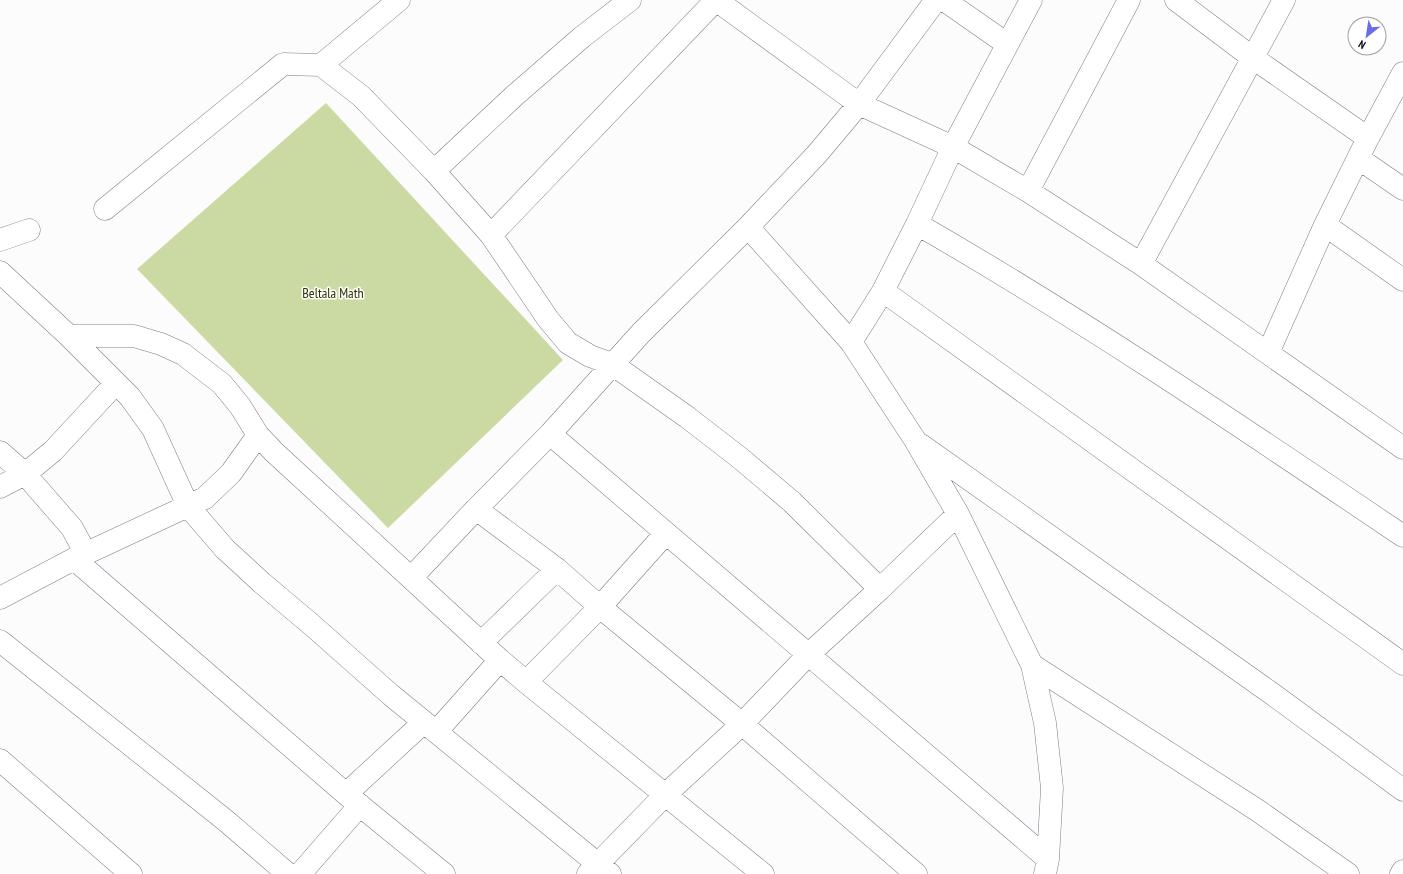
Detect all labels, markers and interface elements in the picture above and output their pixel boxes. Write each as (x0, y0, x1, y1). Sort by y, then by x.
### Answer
north arrow (1347, 16, 1387, 56)
text: N (1356, 37, 1368, 52)
park label: Beltala Math (302, 284, 364, 302)

